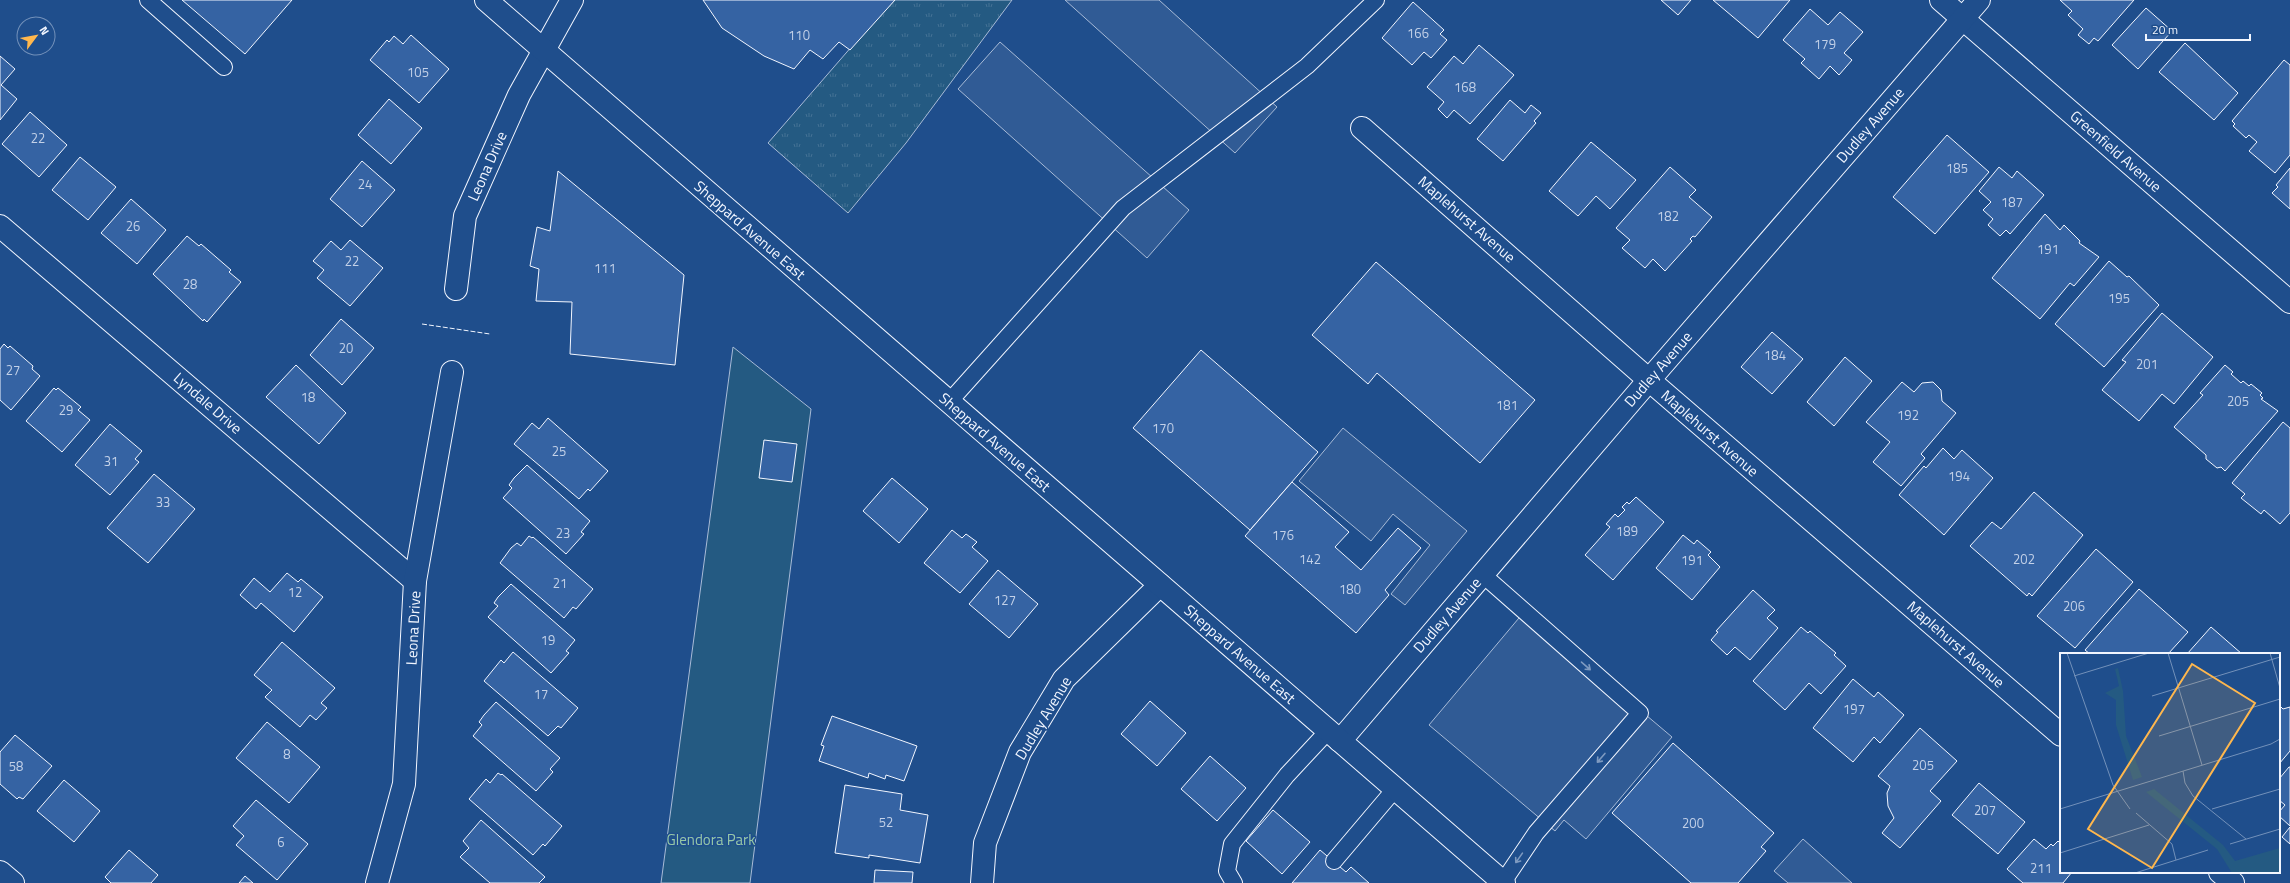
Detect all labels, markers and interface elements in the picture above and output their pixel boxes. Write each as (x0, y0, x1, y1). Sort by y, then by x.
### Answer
north arrow (16, 16, 56, 56)
scale bar (2146, 16, 2250, 42)
text: 20 m (2152, 20, 2178, 39)
text: N (36, 23, 53, 38)
house number: 166 (1407, 23, 1429, 43)
house number: 110 (788, 25, 810, 45)
house number: 179 (1814, 34, 1836, 54)
house number: 105 (407, 62, 429, 82)
house number: 168 (1454, 77, 1476, 97)
street label: Dudley Avenue (1831, 82, 1909, 168)
street label: Greenfield Avenue (2065, 105, 2167, 197)
street label: Leona Drive (461, 127, 513, 205)
house number: 22 (31, 128, 45, 148)
house number: 185 (1946, 158, 1968, 178)
street label: Maplehurst Avenue (1413, 170, 1521, 268)
house number: 24 (358, 174, 372, 194)
street label: Sheppard Avenue East (689, 175, 812, 286)
house number: 187 (2001, 192, 2023, 212)
house number: 182 (1657, 206, 1679, 226)
house number: 26 (126, 216, 140, 236)
house number: 191 (2037, 239, 2059, 259)
house number: 22 (345, 251, 359, 271)
house number: 111 (594, 258, 616, 278)
house number: 28 (183, 274, 197, 294)
house number: 195 (2108, 288, 2130, 308)
street label: Dudley Avenue (1619, 326, 1697, 412)
house number: 20 (339, 338, 353, 358)
house number: 184 (1764, 345, 1786, 365)
house number: 201 (2136, 354, 2158, 374)
house number: 27 (6, 360, 20, 380)
street label: Lyndale Drive (169, 367, 247, 439)
street label: Maplehurst Avenue (1656, 384, 1764, 482)
house number: 18 (301, 387, 315, 407)
street label: Sheppard Avenue East (934, 387, 1057, 498)
house number: 205 (2227, 391, 2249, 411)
house number: 181 (1496, 395, 1518, 415)
house number: 29 (59, 400, 73, 420)
house number: 192 (1897, 405, 1919, 425)
house number: 170 (1152, 418, 1174, 438)
house number: 25 (552, 441, 566, 461)
house number: 31 (104, 451, 118, 471)
house number: 194 (1948, 466, 1970, 486)
house number: 33 (156, 492, 170, 512)
house number: 189 (1616, 521, 1638, 541)
house number: 23 (556, 523, 570, 543)
house number: 176 (1272, 525, 1294, 545)
house number: 142 (1299, 549, 1321, 569)
house number: 202 (2013, 549, 2035, 569)
house number: 191 (1681, 550, 1703, 570)
street label: Dudley Avenue (1408, 572, 1486, 658)
house number: 21 (553, 573, 567, 593)
house number: 180 (1339, 579, 1361, 599)
house number: 12 (288, 582, 302, 602)
street label: Leona Drive (400, 590, 426, 666)
house number: 127 (994, 590, 1016, 610)
street label: Maplehurst Avenue (1902, 595, 2010, 693)
house number: 206 (2063, 596, 2085, 616)
street label: Sheppard Avenue East (1179, 599, 1302, 710)
house number: 19 (541, 630, 555, 650)
inset map (2060, 653, 2280, 873)
one-way arrow (1581, 662, 1592, 671)
street label: Dudley Avenue (1009, 672, 1077, 764)
house number: 17 (534, 684, 548, 704)
house number: 197 (1843, 699, 1865, 719)
house number: 8 (283, 744, 291, 764)
one-way arrow (1596, 752, 1605, 763)
house number: 205 (1912, 755, 1934, 775)
house number: 58 (9, 756, 23, 776)
house number: 207 (1974, 800, 1996, 820)
house number: 52 (879, 812, 893, 832)
house number: 200 (1682, 813, 1704, 833)
park label: Glendora Park (667, 828, 755, 851)
house number: 6 (277, 832, 285, 852)
one-way arrow (1515, 853, 1523, 864)
house number: 211 (2030, 858, 2052, 878)

